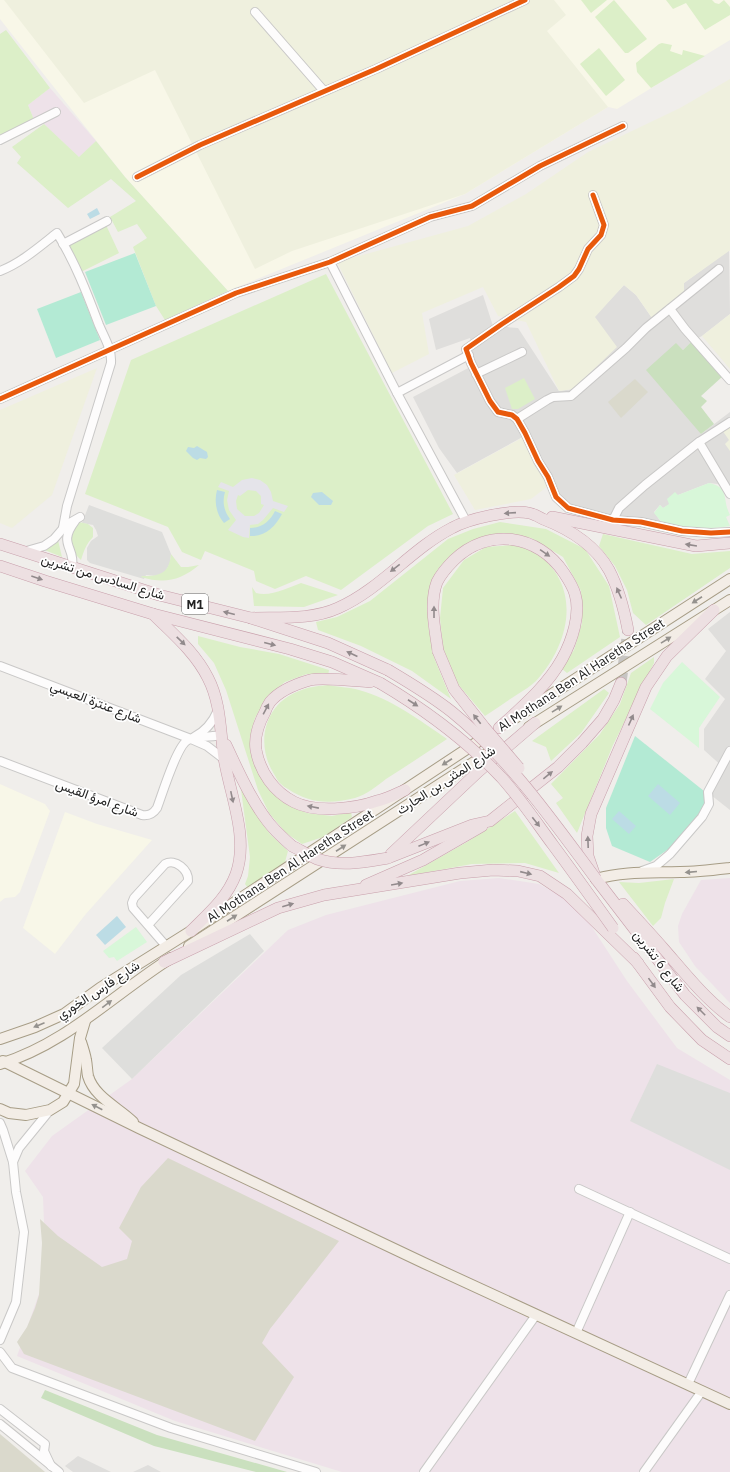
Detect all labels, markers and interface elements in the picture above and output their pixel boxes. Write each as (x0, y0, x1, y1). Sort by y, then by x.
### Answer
one-way arrow (504, 510, 516, 517)
one-way arrow (685, 542, 697, 548)
one-way arrow (540, 549, 550, 557)
street label: شارع السادس من تشرين (39, 550, 167, 605)
one-way arrow (390, 564, 401, 573)
one-way arrow (31, 575, 43, 581)
one-way arrow (616, 587, 622, 598)
road number: M1 (182, 594, 208, 614)
one-way arrow (692, 596, 702, 604)
one-way arrow (431, 605, 437, 618)
one-way arrow (223, 609, 236, 615)
street label: Al Mothana Ben Al Haretha Street (494, 615, 668, 735)
one-way arrow (176, 636, 186, 646)
one-way arrow (661, 636, 672, 644)
one-way arrow (264, 641, 276, 647)
one-way arrow (347, 651, 358, 657)
street label: شارع عنترة العبسي (47, 677, 144, 729)
one-way arrow (408, 699, 418, 707)
one-way arrow (263, 703, 270, 715)
one-way arrow (551, 706, 562, 713)
one-way arrow (473, 713, 481, 724)
one-way arrow (628, 714, 634, 726)
street label: شارع المثنى بن الحارث (393, 742, 499, 819)
one-way arrow (442, 758, 452, 766)
one-way arrow (542, 770, 553, 779)
street label: شارع امرؤ القيس (53, 775, 141, 822)
one-way arrow (230, 791, 236, 803)
one-way arrow (307, 803, 320, 809)
street label: Al Mothana Ben Al Haretha Street (203, 806, 377, 926)
one-way arrow (532, 816, 540, 827)
one-way arrow (584, 836, 591, 848)
one-way arrow (419, 840, 431, 846)
one-way arrow (336, 844, 346, 852)
one-way arrow (685, 868, 697, 875)
one-way arrow (520, 870, 532, 876)
one-way arrow (391, 881, 403, 887)
one-way arrow (283, 902, 295, 908)
one-way arrow (227, 914, 237, 922)
street label: شارع 6 تشرين (629, 927, 688, 996)
street label: شارع فارس الخوري (53, 957, 144, 1025)
one-way arrow (648, 977, 656, 988)
one-way arrow (101, 1000, 112, 1009)
one-way arrow (696, 1006, 706, 1016)
one-way arrow (34, 1022, 45, 1028)
one-way arrow (91, 1104, 103, 1111)

